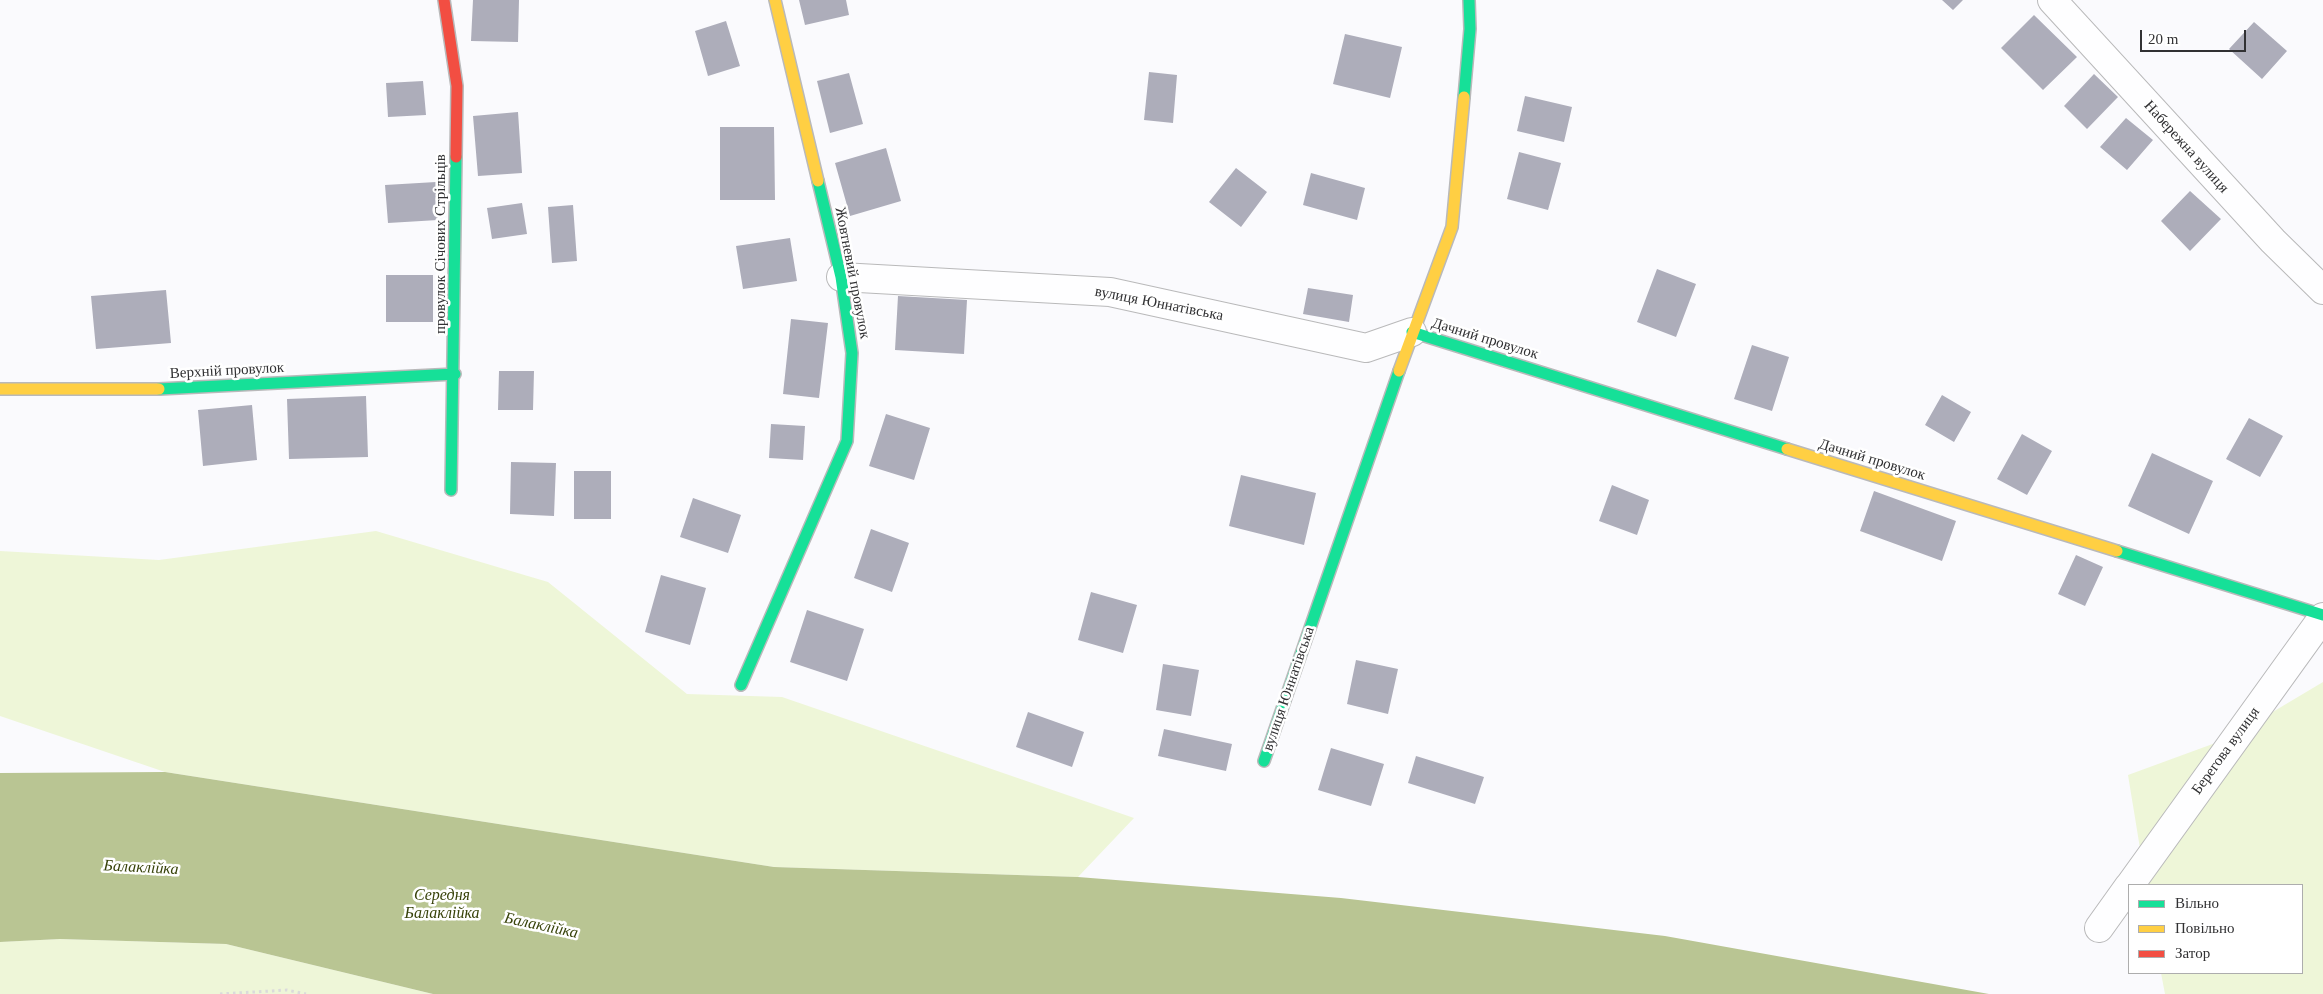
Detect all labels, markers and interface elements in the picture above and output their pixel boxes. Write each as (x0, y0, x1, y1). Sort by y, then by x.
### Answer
scale bar (2143, 20, 2249, 52)
text: 20 m (2148, 31, 2178, 47)
street label: Набережна вулиця (2140, 97, 2232, 197)
street label: провулок Січових Стрільців (432, 154, 450, 334)
street label: Жовтневий провулок (830, 206, 874, 340)
street label: вулиця Юннатівська (1093, 283, 1225, 325)
street label: Дачний провулок (1430, 314, 1540, 364)
street label: Верхній провулок (169, 359, 285, 383)
street label: Дачний провулок (1817, 435, 1927, 485)
street label: вулиця Юннатівська (1259, 624, 1319, 754)
street label: Берегова вулиця (2188, 704, 2264, 798)
water label: Балаклійка (103, 856, 179, 880)
legend (2128, 884, 2303, 974)
water label: Середня Балаклійка (405, 886, 479, 924)
text: Вільно (2175, 895, 2219, 911)
water label: Балаклійка (502, 909, 580, 943)
text: Повільно (2175, 920, 2234, 936)
text: Затор (2175, 945, 2210, 961)

